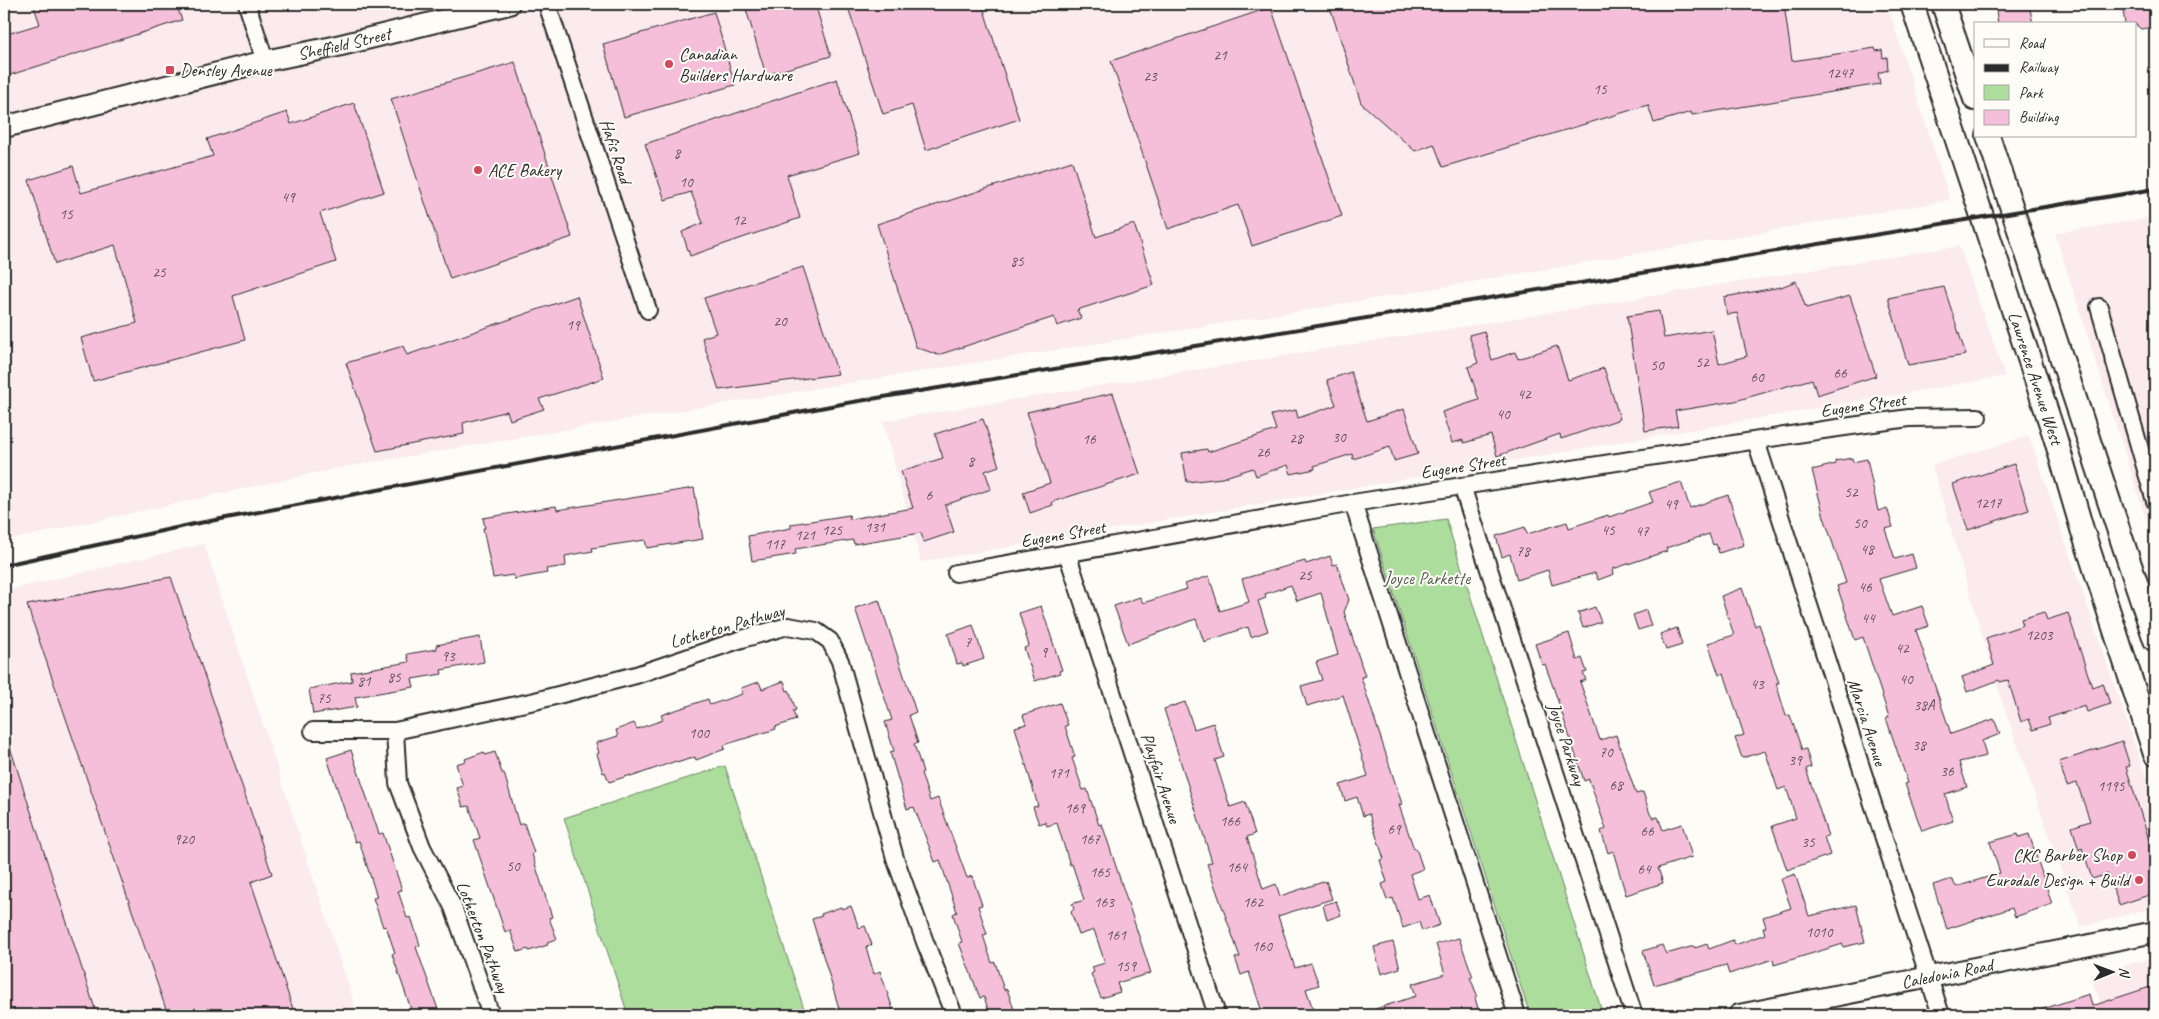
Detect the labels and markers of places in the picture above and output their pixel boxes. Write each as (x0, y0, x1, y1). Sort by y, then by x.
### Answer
place label: Canadian Builders Hardware (679, 43, 793, 86)
marker: Canadian Builders Hardware (663, 58, 675, 70)
place label: Densley Avenue (180, 59, 273, 81)
marker: Densley Avenue (164, 64, 176, 76)
place label: ACE Bakery (488, 159, 563, 181)
marker: ACE Bakery (472, 164, 484, 176)
place label: CKC Barber Shop (2013, 844, 2123, 866)
marker: CKC Barber Shop (2126, 849, 2138, 861)
place label: Eurodale Design + Build (1986, 869, 2132, 891)
marker: Eurodale Design + Build (2133, 874, 2145, 886)

